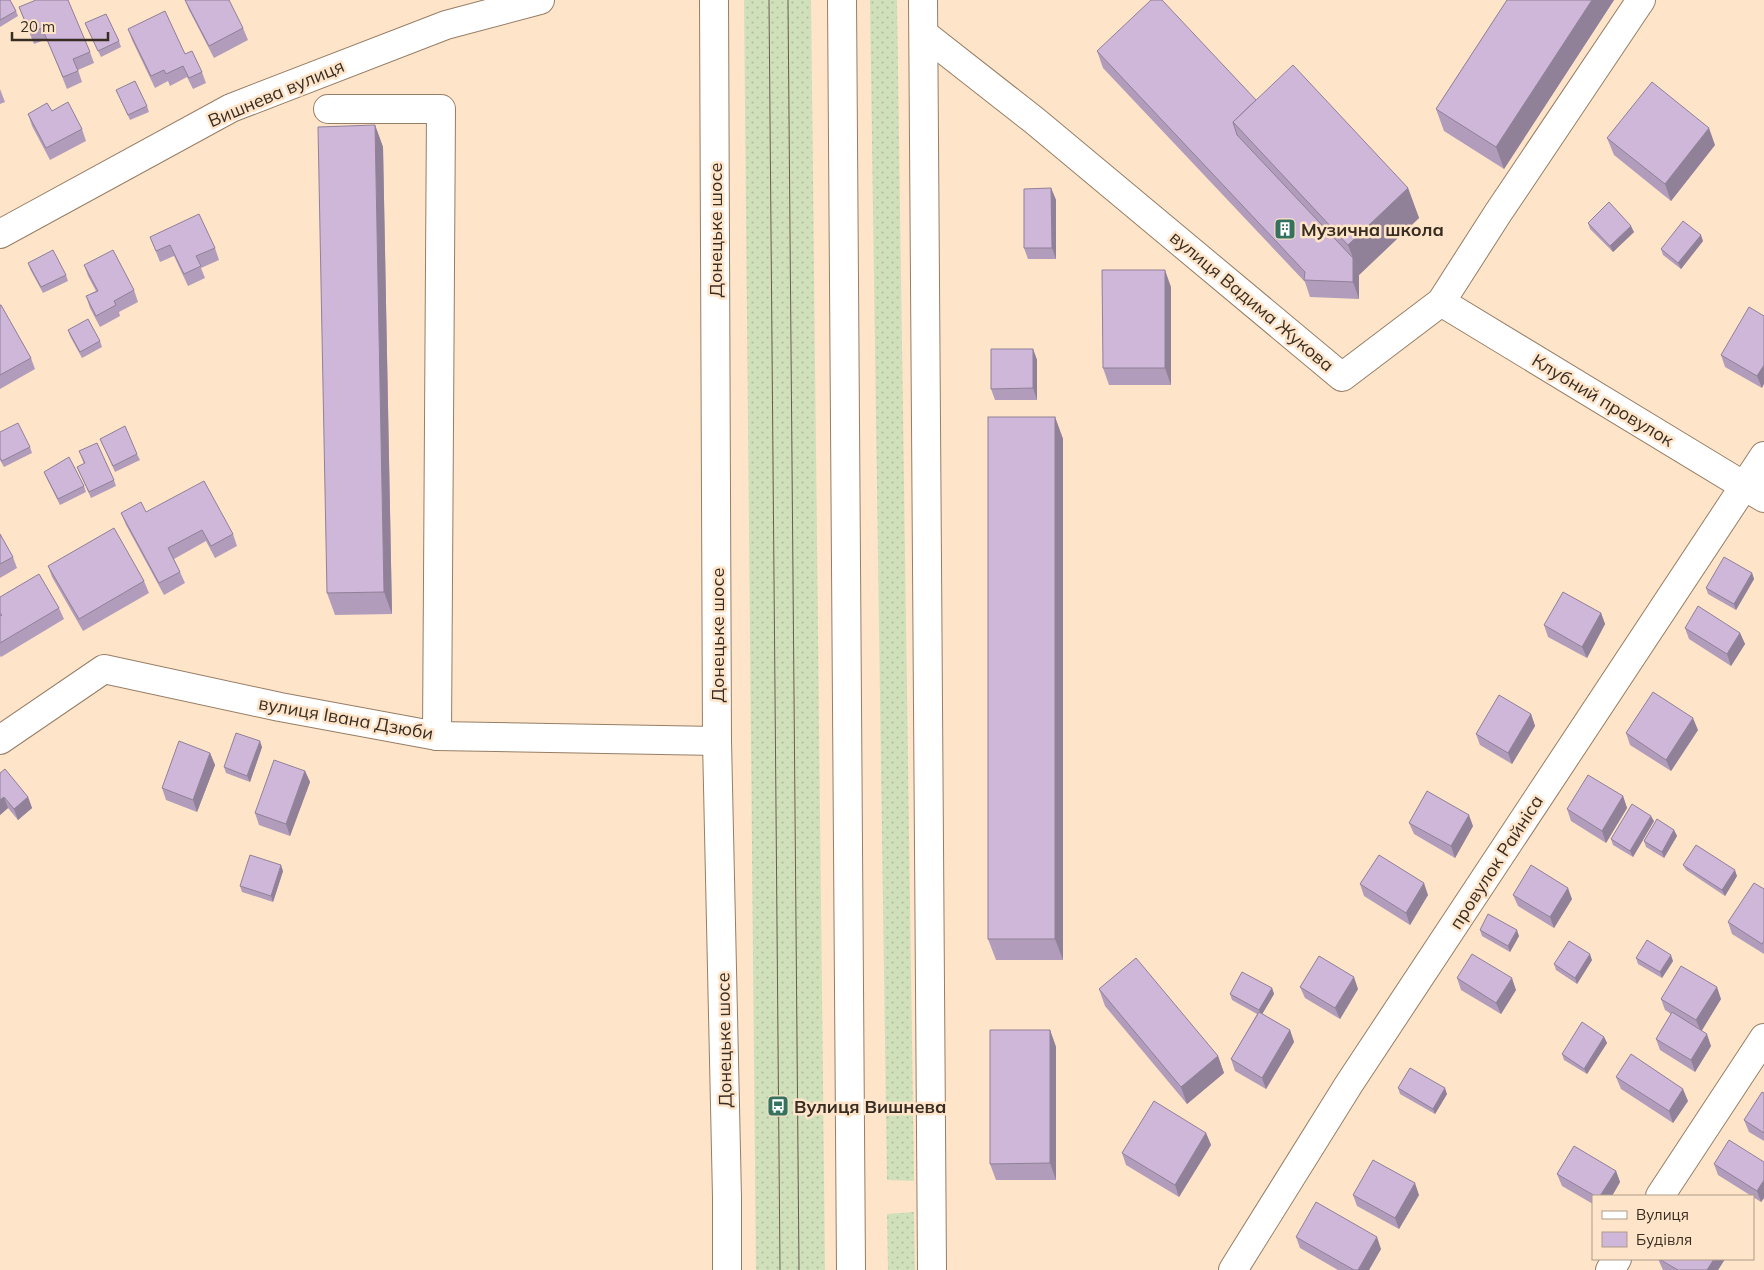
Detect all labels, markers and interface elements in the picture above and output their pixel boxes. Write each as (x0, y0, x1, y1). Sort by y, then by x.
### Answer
scale bar (12, 10, 109, 42)
text: 20 m (20, 17, 55, 36)
street label: Вишнева вулиця (205, 54, 347, 132)
street label: Донецьке шосе (704, 162, 727, 298)
building icon: Музична школа (1273, 217, 1297, 241)
place label: Музична школа (1301, 218, 1444, 241)
street label: вулиця Вадима Жукова (1165, 226, 1339, 376)
street label: Клубний провулок (1528, 349, 1678, 452)
street label: Донецьке шосе (706, 567, 729, 703)
street label: вулиця Івана Дзюби (257, 691, 435, 745)
street label: провулок Райніса (1444, 791, 1548, 933)
street label: Донецьке шосе (711, 972, 737, 1108)
bus stop icon: Вулиця Вишнева (766, 1094, 790, 1118)
place label: Вулиця Вишнева (794, 1095, 946, 1118)
legend (1592, 1195, 1754, 1260)
text: Вулиця (1636, 1205, 1689, 1224)
text: Будівля (1636, 1230, 1692, 1249)

